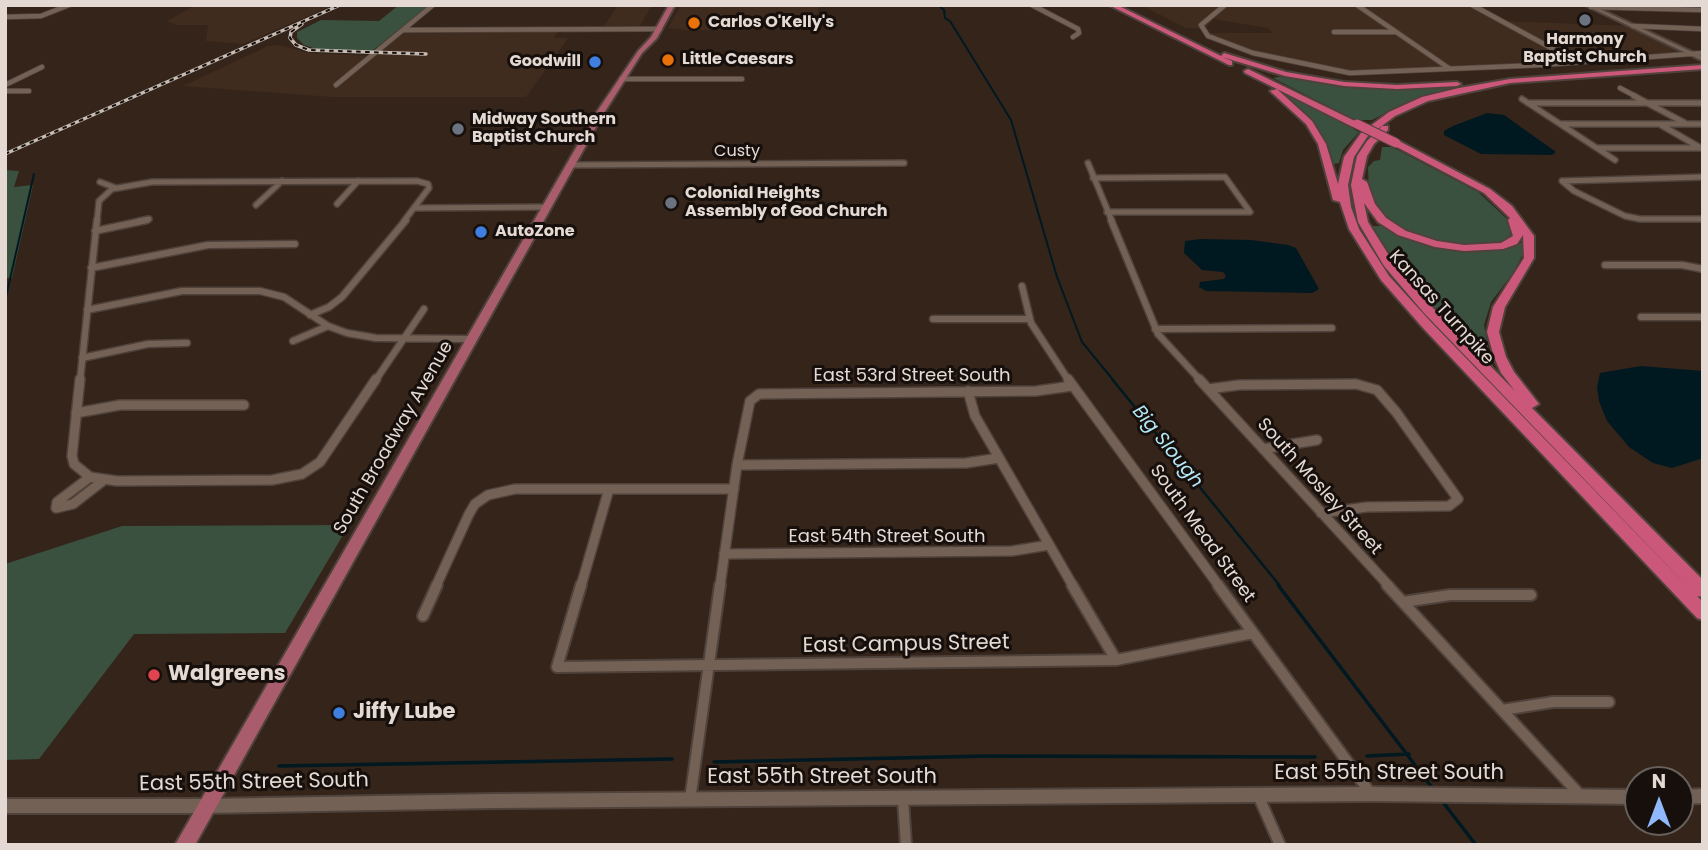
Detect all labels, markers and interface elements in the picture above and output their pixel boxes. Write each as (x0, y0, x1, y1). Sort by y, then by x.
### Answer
marker: Harmony Baptist Church (1577, 12, 1593, 28)
place label: Carlos O'Kelly's (708, 13, 834, 33)
marker: Carlos O'Kelly's (686, 15, 702, 31)
place label: Harmony Baptist Church (1523, 30, 1647, 68)
place label: Little Caesars (682, 50, 794, 70)
place label: Goodwill (510, 52, 581, 72)
marker: Little Caesars (660, 52, 676, 68)
marker: Goodwill (587, 54, 603, 70)
place label: Midway Southern Baptist Church (472, 110, 616, 148)
marker: Midway Southern Baptist Church (450, 121, 466, 137)
street label: Custy (714, 142, 760, 162)
place label: Colonial Heights Assembly of God Church (685, 184, 888, 222)
marker: Colonial Heights Assembly of God Church (663, 195, 679, 211)
place label: AutoZone (495, 222, 575, 242)
marker: AutoZone (473, 224, 489, 240)
street label: Kansas Turnpike (1384, 246, 1498, 370)
street label: South Broadway Avenue (330, 338, 458, 538)
street label: East 53rd Street South (814, 365, 1010, 387)
water label: Big Slough (1127, 401, 1207, 493)
street label: South Mosley Street (1252, 414, 1386, 560)
street label: South Mead Street (1145, 461, 1259, 607)
street label: East 54th Street South (789, 526, 985, 548)
street label: East Campus Street (802, 631, 1010, 659)
place label: Walgreens (168, 662, 286, 688)
marker: Walgreens (146, 667, 162, 683)
place label: Jiffy Lube (353, 700, 456, 726)
marker: Jiffy Lube (331, 705, 347, 721)
street label: East 55th Street South (1274, 761, 1504, 787)
street label: East 55th Street South (707, 765, 937, 791)
north arrow (1624, 766, 1694, 836)
street label: East 55th Street South (139, 768, 369, 798)
text: N (1652, 768, 1666, 795)

